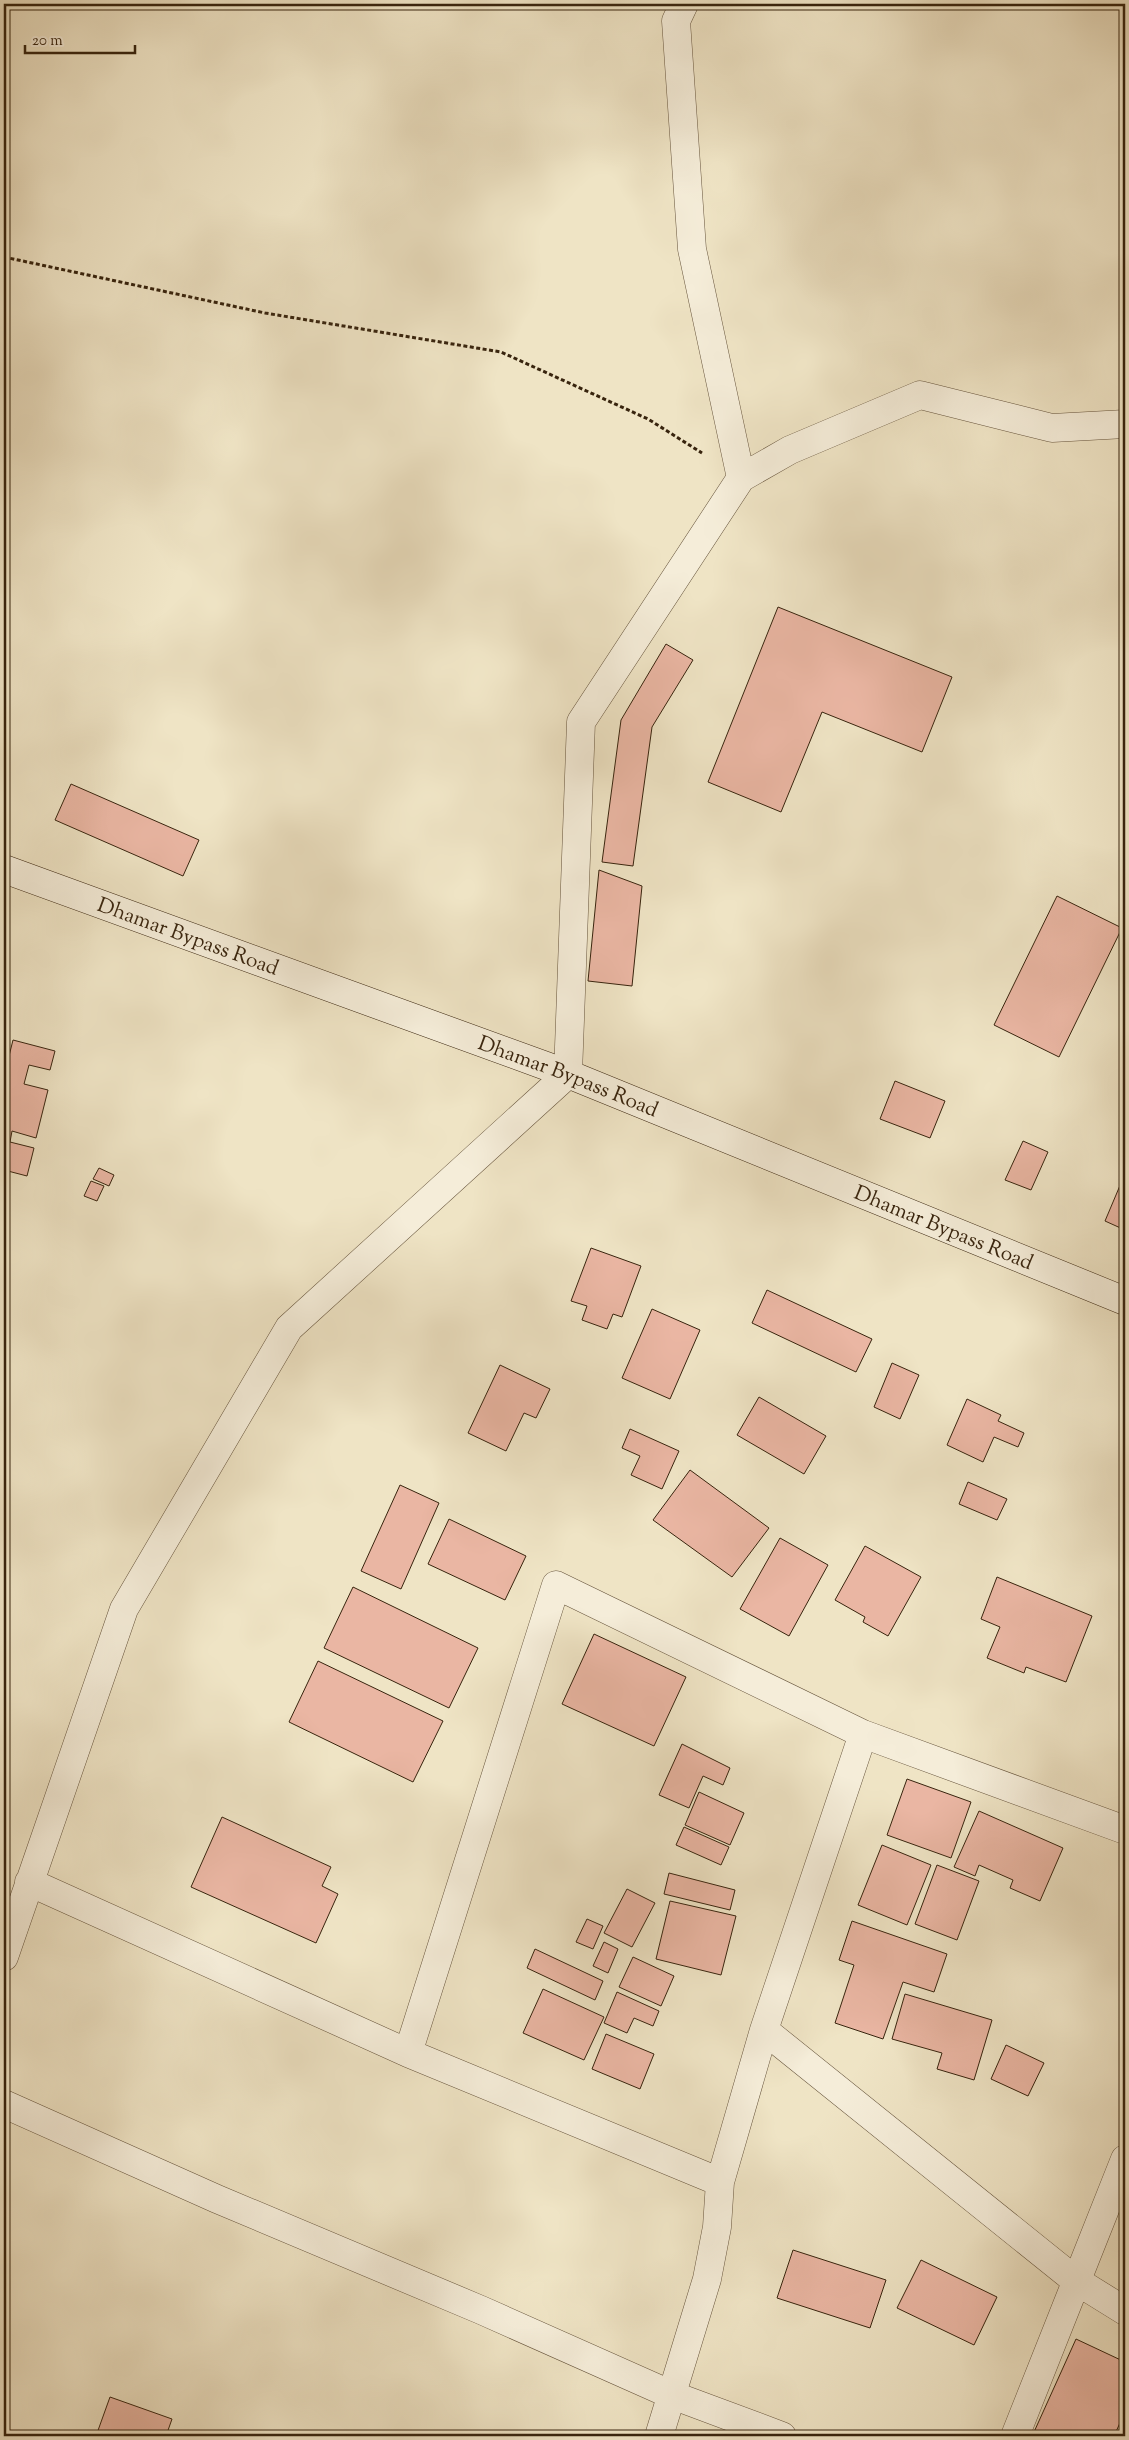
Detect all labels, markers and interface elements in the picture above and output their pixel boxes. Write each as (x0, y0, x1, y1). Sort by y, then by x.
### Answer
scale bar (25, 22, 135, 54)
text: 20 m (32, 31, 63, 52)
street label: Dhamar Bypass Road (93, 891, 283, 985)
street label: Dhamar Bypass Road (473, 1029, 662, 1126)
street label: Dhamar Bypass Road (849, 1179, 1037, 1279)

